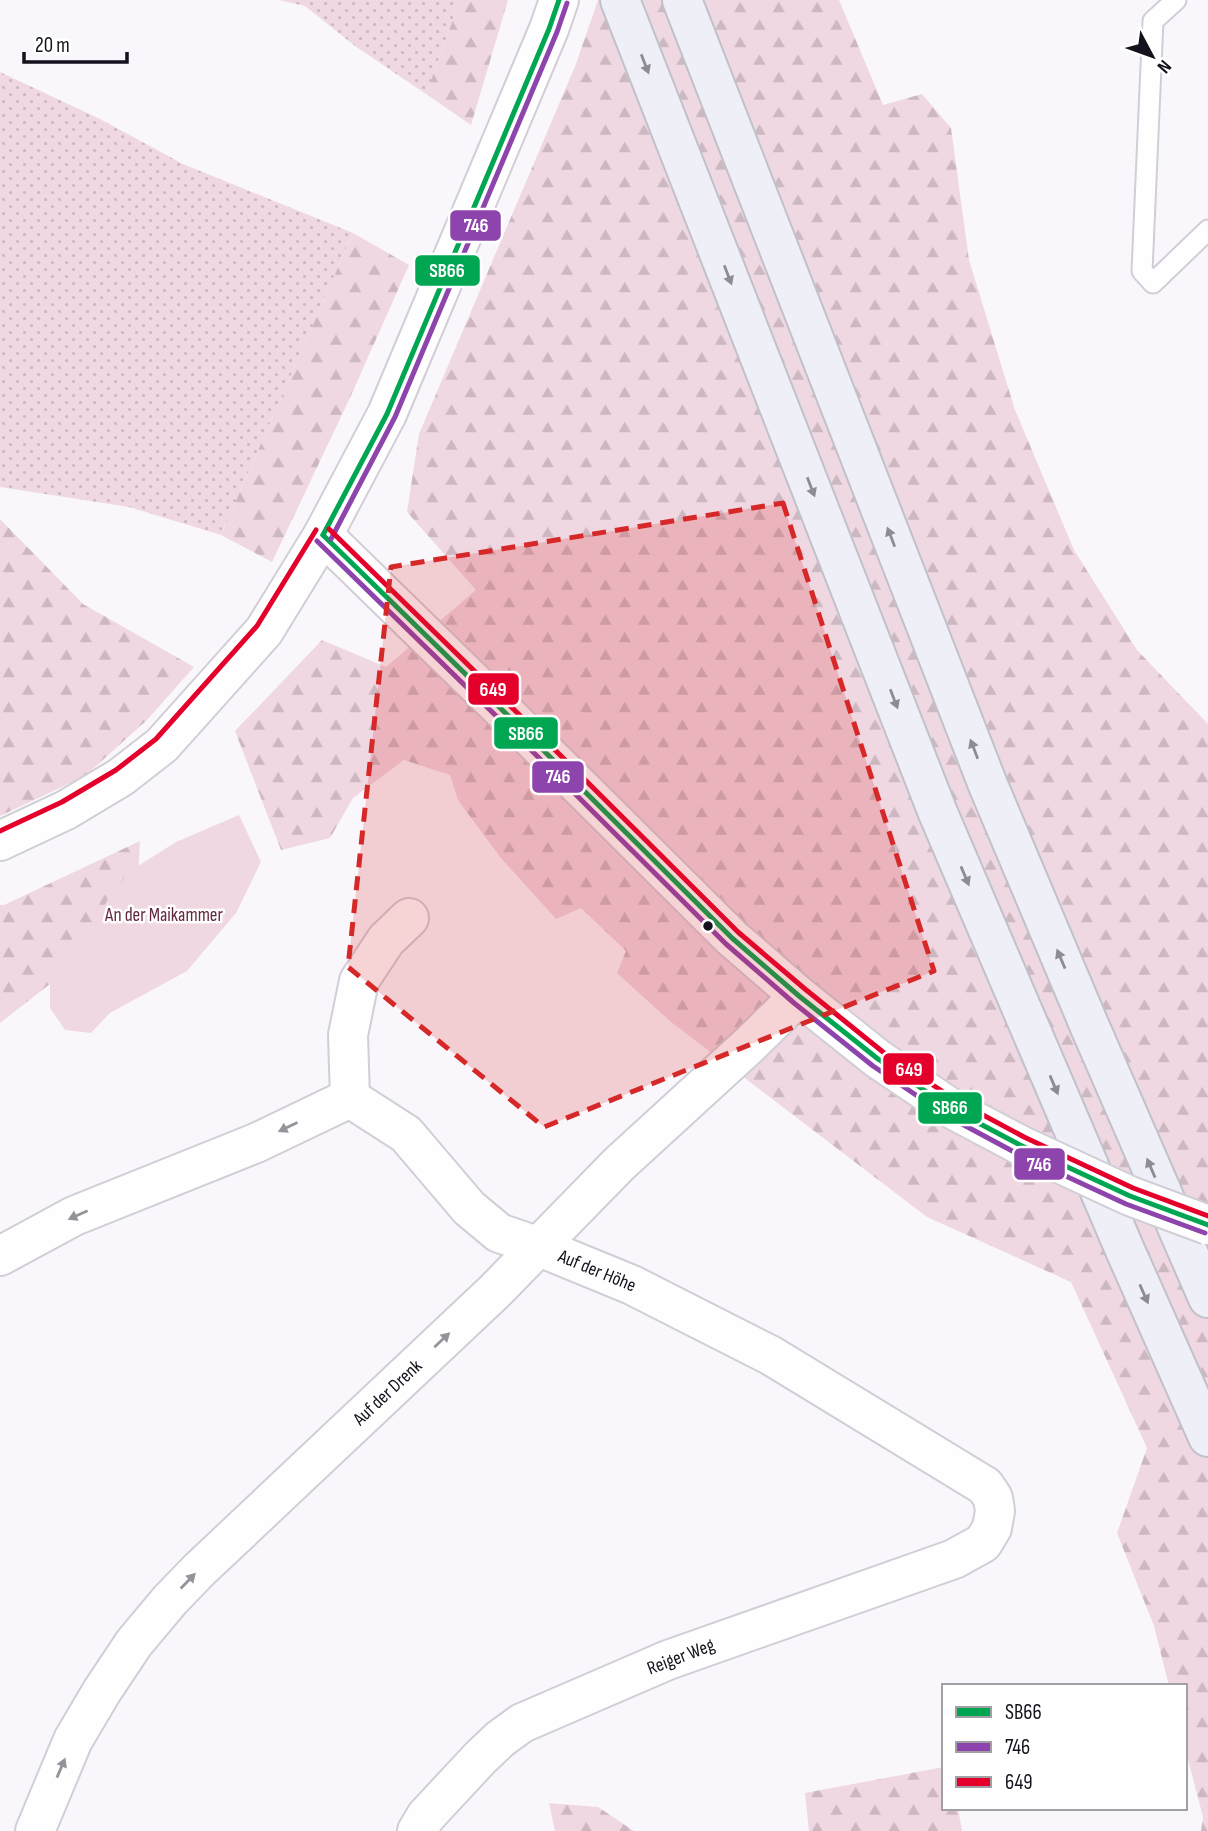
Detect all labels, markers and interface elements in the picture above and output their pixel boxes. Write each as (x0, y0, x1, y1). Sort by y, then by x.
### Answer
scale bar (24, 21, 128, 65)
north arrow (1117, 21, 1187, 91)
text: 20 m (35, 33, 70, 58)
one-way arrow (640, 53, 651, 74)
text: N (1152, 55, 1176, 78)
line badge: 746 (449, 209, 502, 242)
text: 746 (464, 215, 489, 238)
line badge: SB66 (414, 254, 481, 287)
text: SB66 (429, 260, 465, 283)
one-way arrow (722, 265, 733, 286)
one-way arrow (805, 477, 816, 498)
one-way arrow (886, 526, 897, 547)
line badge: 649 (467, 672, 520, 706)
text: 649 (479, 679, 507, 702)
one-way arrow (888, 689, 899, 710)
line badge: SB66 (493, 716, 559, 750)
text: SB66 (508, 723, 544, 746)
one-way arrow (968, 738, 979, 759)
line badge: 746 (531, 760, 585, 794)
text: 746 (546, 766, 571, 789)
one-way arrow (959, 866, 970, 887)
park label: An der Maikammer (104, 904, 223, 927)
unlabelled marker (701, 919, 715, 933)
one-way arrow (1056, 948, 1067, 969)
line badge: 649 (882, 1052, 935, 1086)
text: 649 (895, 1059, 923, 1082)
one-way arrow (1049, 1075, 1060, 1096)
line badge: SB66 (917, 1091, 983, 1125)
text: SB66 (932, 1097, 968, 1120)
one-way arrow (278, 1122, 298, 1133)
line badge: 746 (1013, 1147, 1066, 1181)
text: 746 (1027, 1154, 1052, 1177)
one-way arrow (1145, 1157, 1156, 1178)
one-way arrow (68, 1209, 88, 1221)
street label: Auf der Höhe (554, 1244, 639, 1297)
one-way arrow (1139, 1284, 1150, 1305)
one-way arrow (433, 1333, 450, 1349)
street label: Auf der Drenk (347, 1354, 427, 1431)
one-way arrow (180, 1573, 196, 1590)
street label: Reiger Weg (644, 1633, 718, 1680)
legend (942, 1684, 1187, 1810)
text: SB66 (1005, 1700, 1042, 1725)
text: 746 (1005, 1735, 1030, 1760)
one-way arrow (55, 1758, 67, 1778)
text: 649 (1005, 1770, 1033, 1795)

